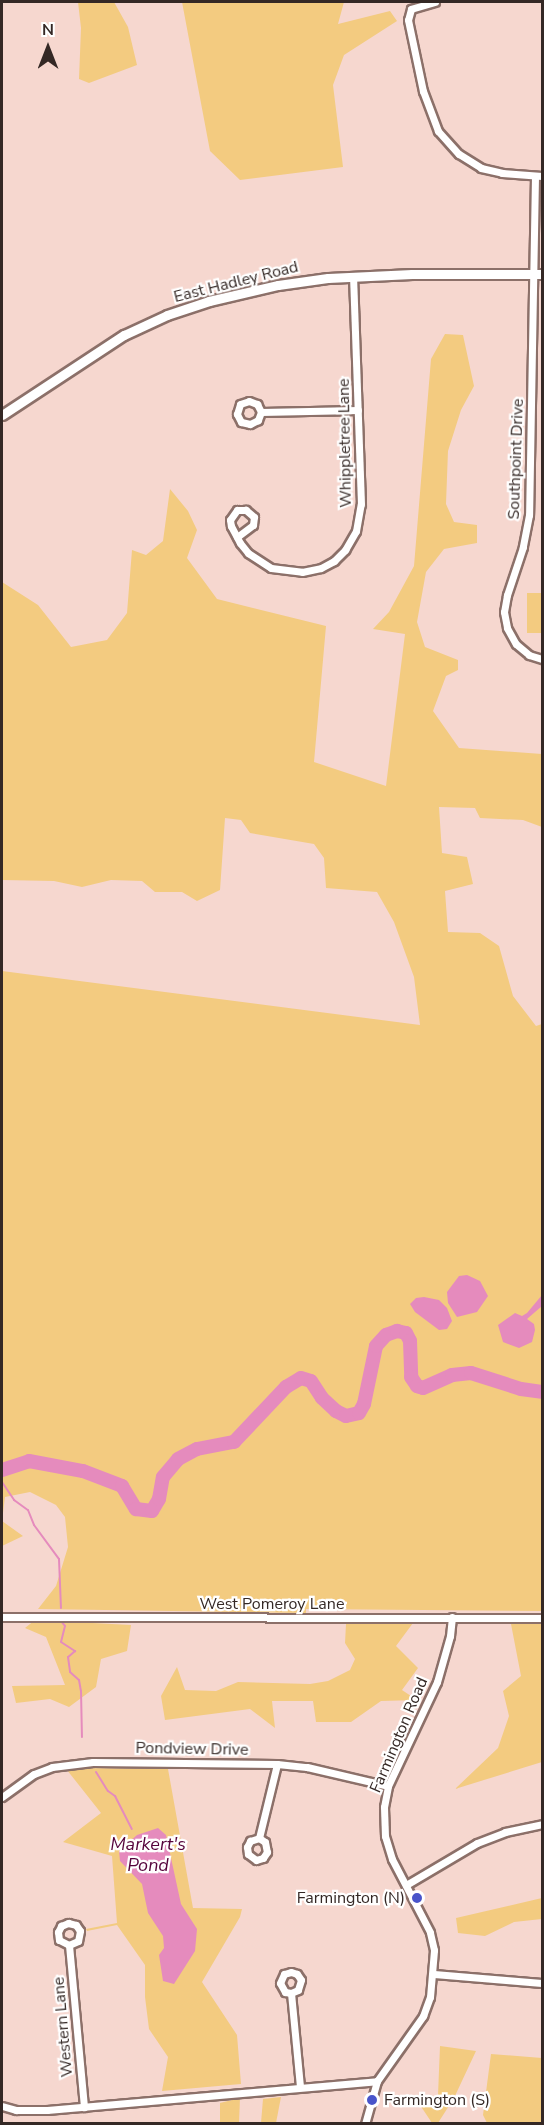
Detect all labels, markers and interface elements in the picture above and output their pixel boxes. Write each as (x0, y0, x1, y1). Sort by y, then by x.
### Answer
north arrow (18, 18, 78, 78)
text: N (42, 19, 54, 41)
street label: East Hadley Road (172, 257, 300, 307)
street label: Whippletree Lane (334, 378, 356, 508)
street label: Southpoint Drive (504, 398, 528, 520)
street label: West Pomeroy Lane (200, 1594, 344, 1614)
street label: Farmington Road (366, 1674, 432, 1796)
street label: Pondview Drive (135, 1738, 249, 1760)
water label: Markert's Pond (110, 1834, 186, 1876)
place label: Farmington (N) (297, 1888, 405, 1908)
marker: Farmington (N) (410, 1891, 424, 1905)
street label: Western Lane (49, 1976, 77, 2078)
place label: Farmington (S) (384, 2090, 490, 2110)
marker: Farmington (S) (365, 2093, 379, 2107)

